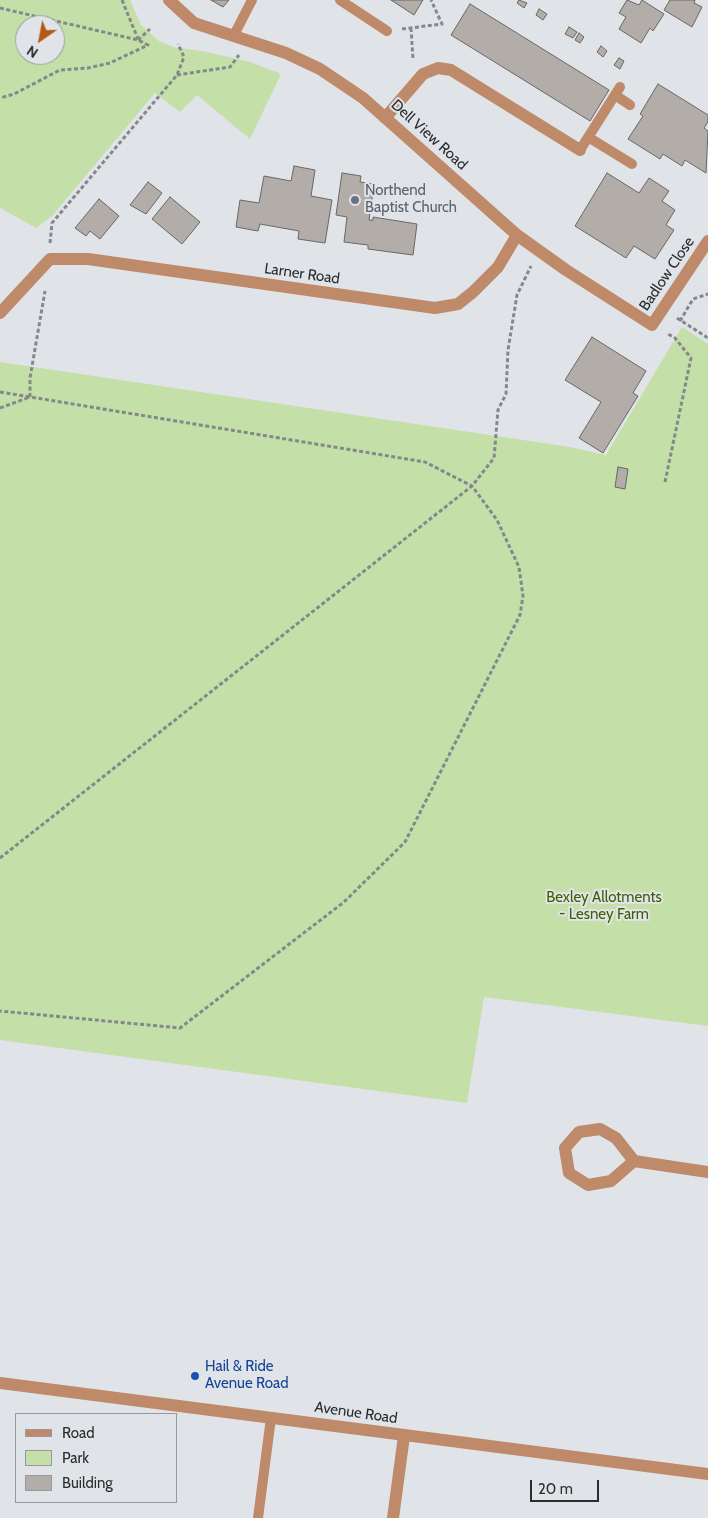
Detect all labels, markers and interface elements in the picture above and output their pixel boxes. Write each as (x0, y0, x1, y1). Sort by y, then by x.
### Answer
north arrow (15, 15, 65, 65)
text: N (23, 41, 41, 62)
street label: Dell View Road (387, 96, 471, 174)
place label: Northend Baptist Church (365, 182, 457, 217)
marker: Northend Baptist Church (349, 194, 361, 206)
street label: Badlow Close (636, 234, 698, 314)
street label: Larner Road (263, 260, 341, 288)
park label: Bexley Allotments - Lesney Farm (546, 889, 662, 924)
place label: Hail & Ride Avenue Road (205, 1358, 288, 1393)
marker: Hail & Ride Avenue Road (189, 1370, 201, 1382)
street label: Avenue Road (313, 1398, 399, 1428)
legend (15, 1413, 178, 1503)
text: Road (62, 1424, 95, 1442)
text: Park (62, 1449, 89, 1467)
scale bar (533, 1470, 602, 1502)
text: Building (62, 1474, 113, 1492)
text: 20 m (538, 1480, 573, 1498)

